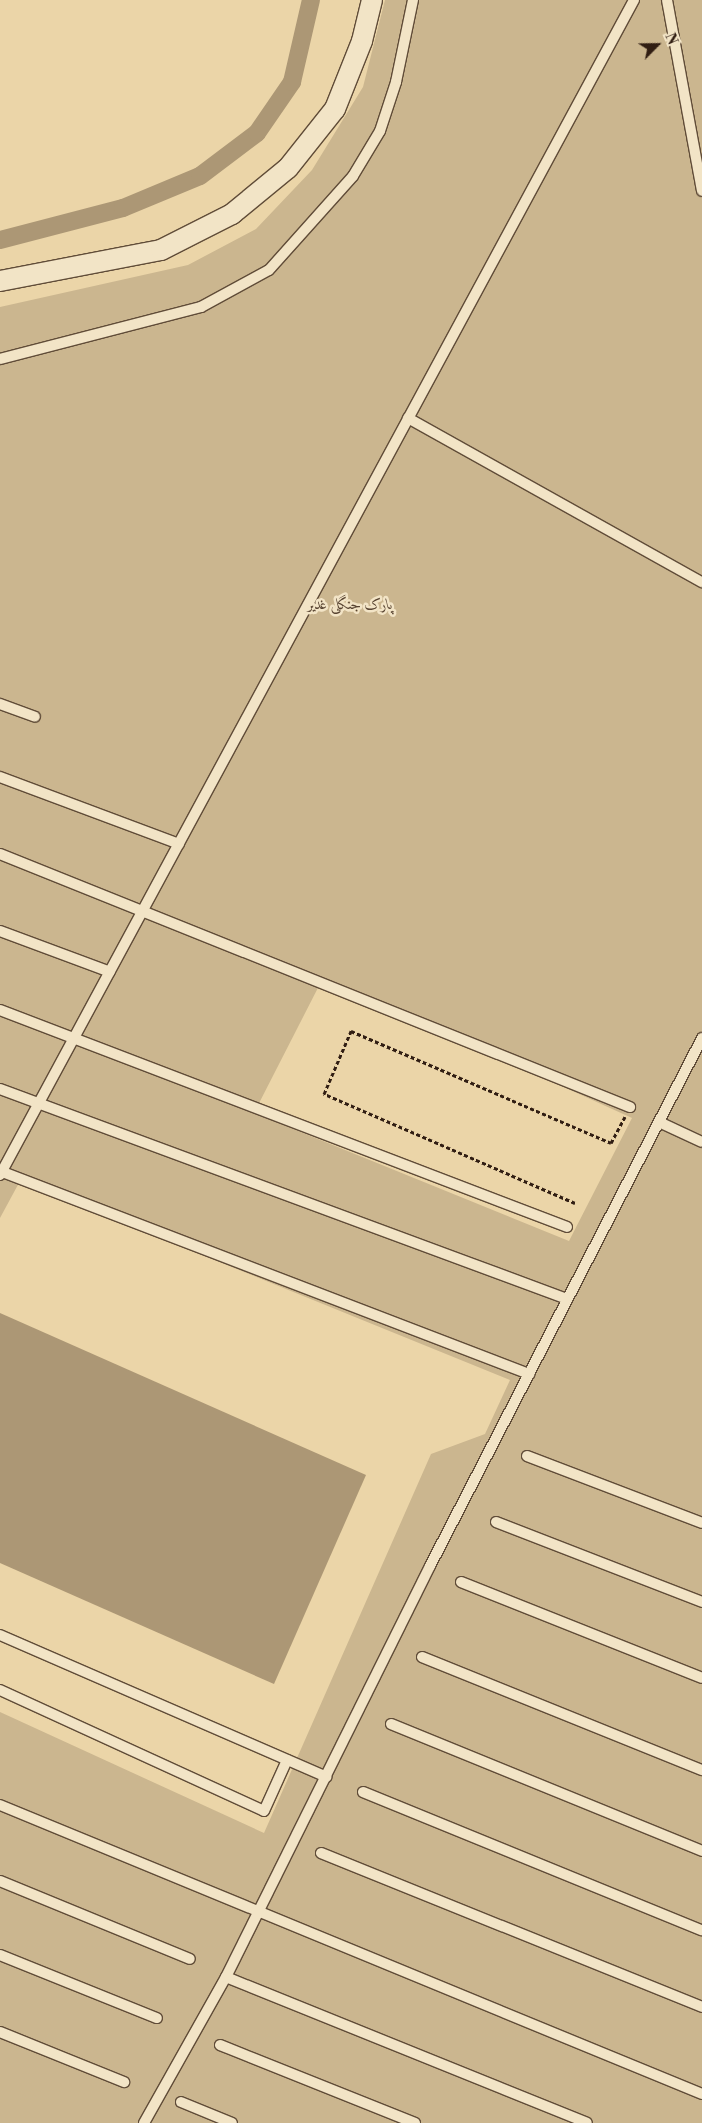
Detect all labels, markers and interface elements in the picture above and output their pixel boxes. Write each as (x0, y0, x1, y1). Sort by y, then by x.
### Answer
north arrow (632, 20, 682, 70)
text: N (660, 31, 681, 48)
park label: پارک جنگلی غدیر (307, 596, 393, 614)

